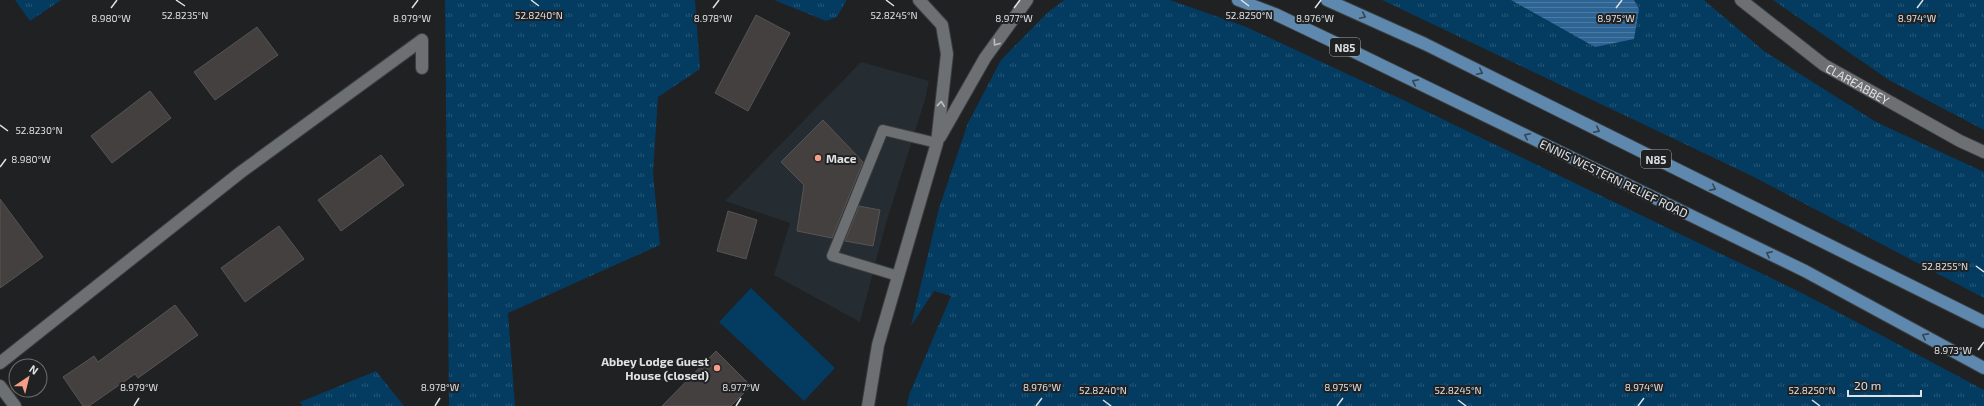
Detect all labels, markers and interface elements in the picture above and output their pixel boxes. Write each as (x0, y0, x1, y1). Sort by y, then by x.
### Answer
text: 52.8235°N (162, 9, 208, 21)
text: 52.8240°N (515, 9, 563, 21)
text: 52.8245°N (870, 9, 918, 21)
text: 52.8250°N (1225, 9, 1273, 21)
one-way arrow (1359, 11, 1366, 19)
text: 8.980°W (91, 12, 131, 24)
text: 8.979°W (393, 12, 432, 24)
text: 8.978°W (694, 12, 733, 24)
text: 8.977°W (995, 12, 1033, 24)
text: 8.976°W (1296, 12, 1335, 24)
text: 8.975°W (1597, 12, 1635, 24)
text: 8.974°W (1898, 12, 1937, 24)
road number: N85 (1330, 38, 1360, 56)
one-way arrow (993, 39, 1001, 46)
street label: CLAREABBEY (1823, 60, 1892, 107)
one-way arrow (1476, 67, 1484, 75)
one-way arrow (1412, 79, 1419, 87)
one-way arrow (936, 101, 945, 107)
text: 52.8230°N (15, 124, 63, 136)
one-way arrow (1592, 125, 1600, 133)
one-way arrow (1523, 133, 1531, 141)
street label: ENNIS WESTERN RELIEF ROAD (1538, 136, 1690, 220)
road number: N85 (1641, 150, 1671, 168)
place label: Mace (826, 151, 857, 165)
text: 8.980°W (11, 153, 51, 165)
marker: Mace (813, 153, 823, 163)
one-way arrow (1709, 183, 1716, 190)
one-way arrow (1766, 251, 1774, 259)
text: 52.8255°N (1922, 260, 1968, 272)
one-way arrow (1922, 333, 1929, 341)
text: 8.973°W (1934, 344, 1972, 356)
place label: Abbey Lodge Guest House (closed) (601, 354, 709, 382)
north arrow (8, 358, 48, 398)
text: N (27, 362, 41, 377)
marker: Abbey Lodge Guest House (closed) (712, 363, 722, 373)
scale bar (1848, 372, 1921, 398)
text: 20 m (1854, 378, 1881, 392)
text: 8.979°W (120, 381, 159, 393)
text: 8.978°W (421, 381, 460, 393)
text: 8.977°W (722, 381, 760, 393)
text: 8.976°W (1023, 381, 1062, 393)
text: 8.975°W (1324, 381, 1362, 393)
text: 8.974°W (1625, 381, 1664, 393)
text: 52.8240°N (1079, 384, 1127, 396)
text: 52.8245°N (1434, 384, 1482, 396)
text: 52.8250°N (1788, 384, 1836, 396)

